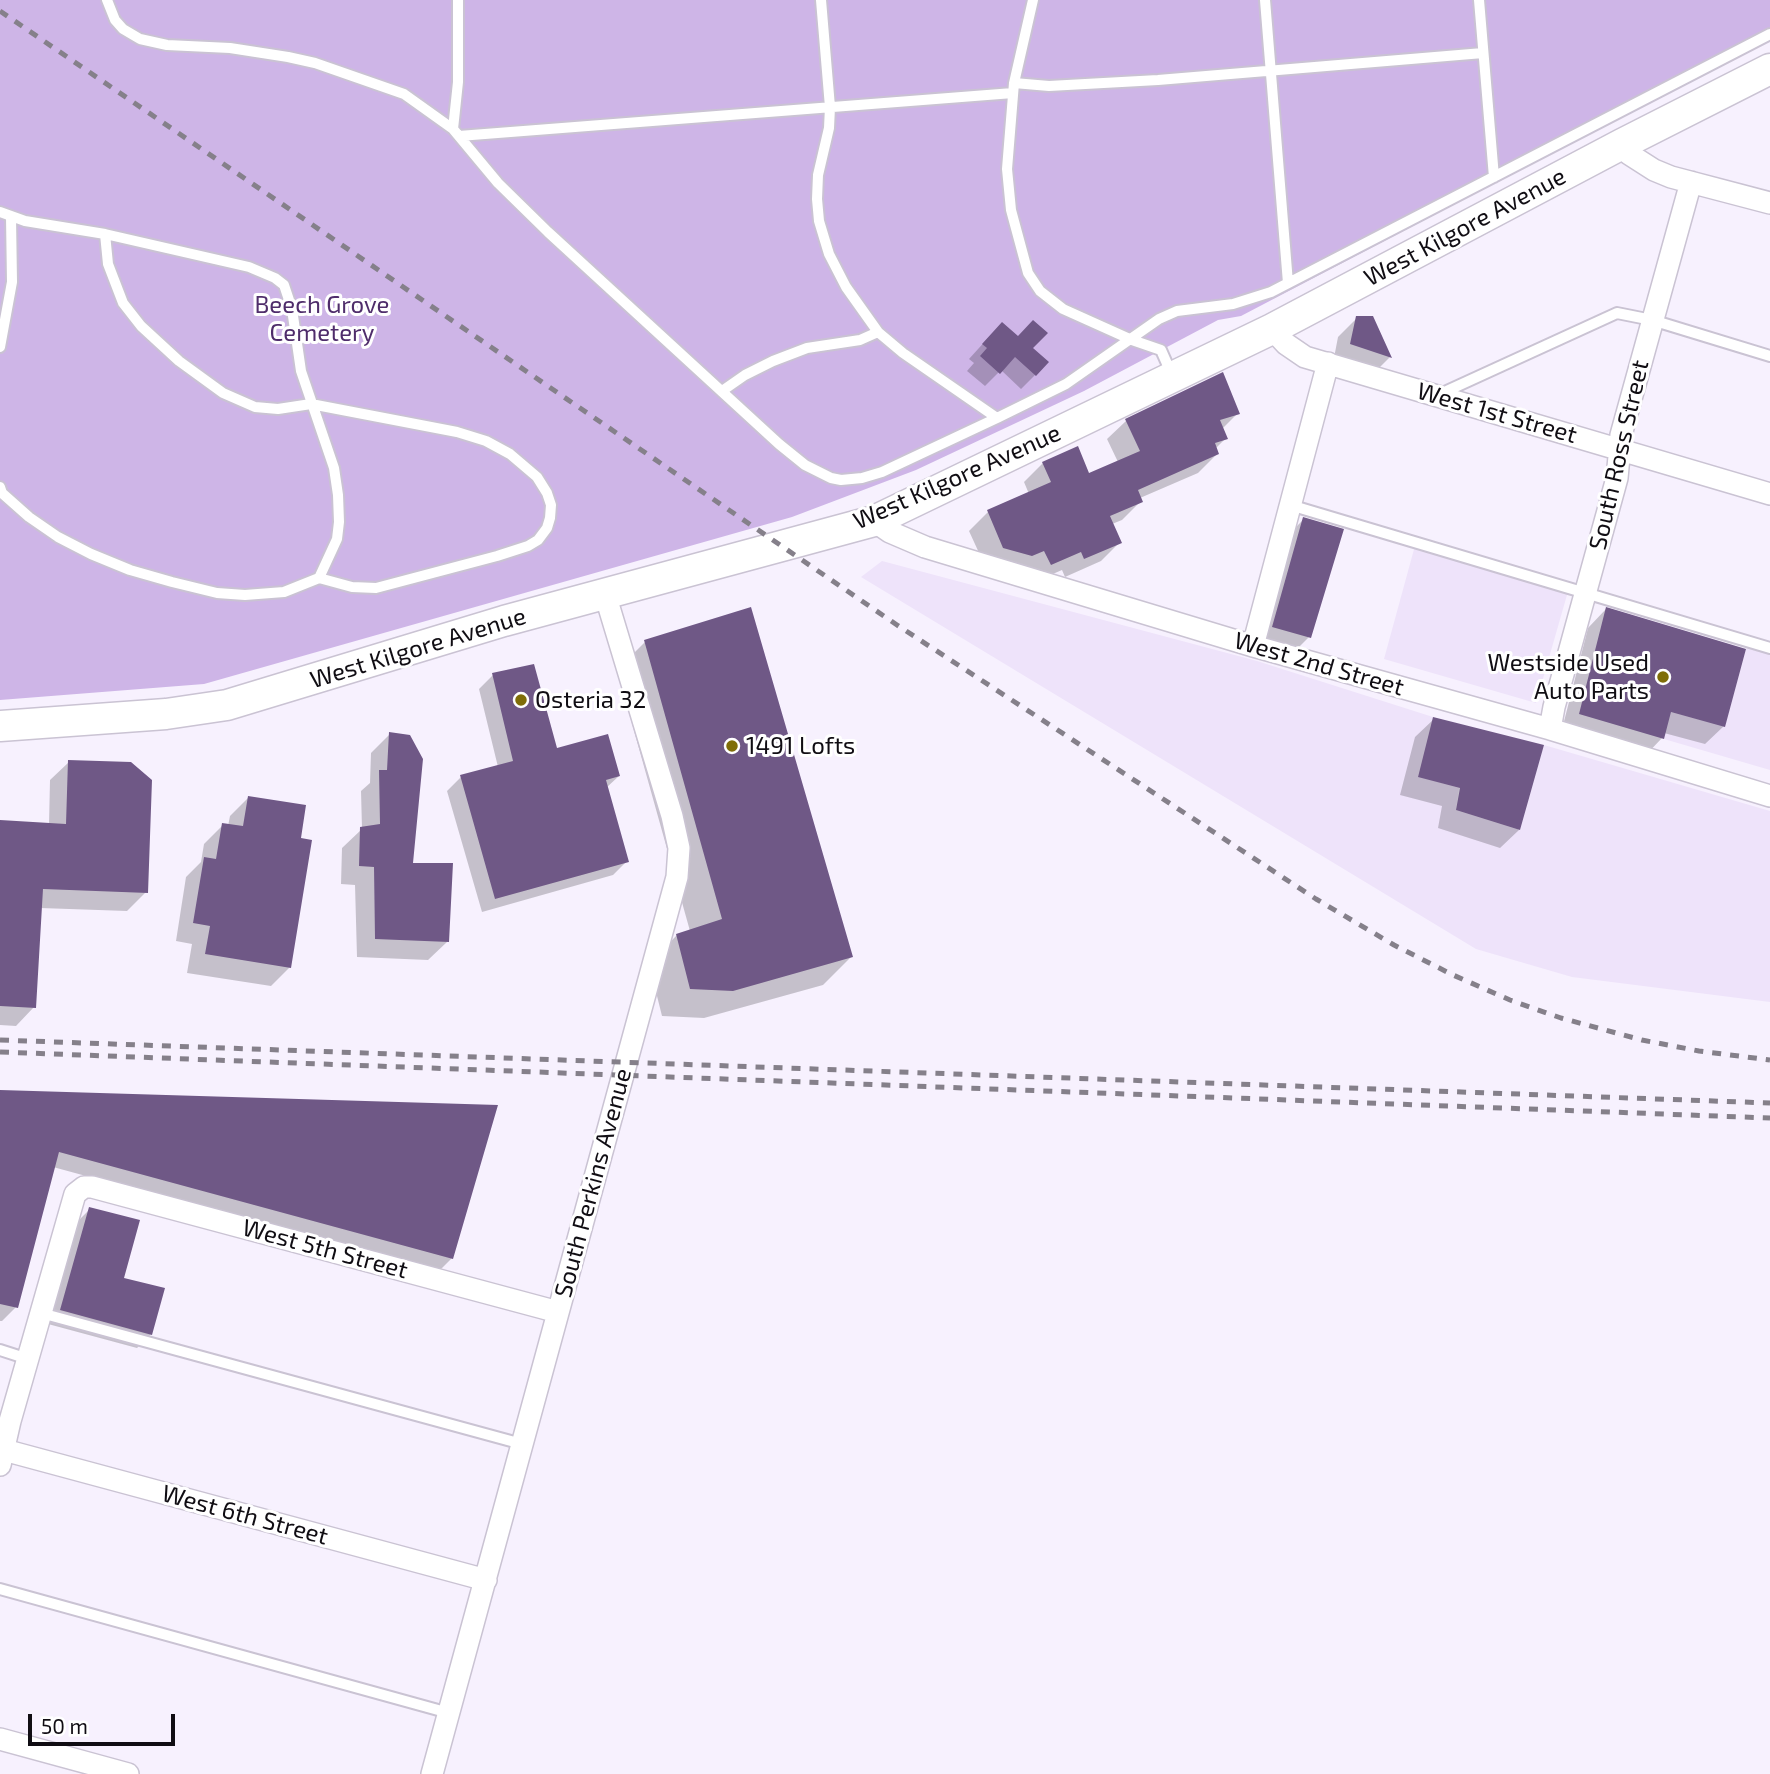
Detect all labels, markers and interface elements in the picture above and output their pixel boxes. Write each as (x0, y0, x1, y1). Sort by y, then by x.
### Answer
street label: West Kilgore Avenue (1359, 162, 1571, 292)
park label: Beech Grove Cemetery (254, 291, 390, 347)
street label: South Ross Street (1583, 357, 1655, 553)
street label: West 1st Street (1414, 376, 1580, 450)
street label: West Kilgore Avenue (849, 418, 1065, 536)
street label: West Kilgore Avenue (307, 601, 529, 695)
street label: West 2nd Street (1231, 626, 1407, 702)
place label: Westside Used Auto Parts (1488, 649, 1649, 705)
marker: Westside Used Auto Parts (1655, 669, 1671, 685)
place label: Osteria 32 (535, 686, 646, 714)
marker: Osteria 32 (513, 692, 529, 708)
place label: 1491 Lofts (746, 732, 855, 760)
marker: 1491 Lofts (724, 738, 740, 754)
street label: South Perkins Avenue (549, 1065, 637, 1301)
street label: West 5th Street (239, 1213, 411, 1285)
street label: West 6th Street (159, 1479, 331, 1551)
scale bar (32, 1700, 178, 1744)
text: 50 m (41, 1713, 88, 1738)

